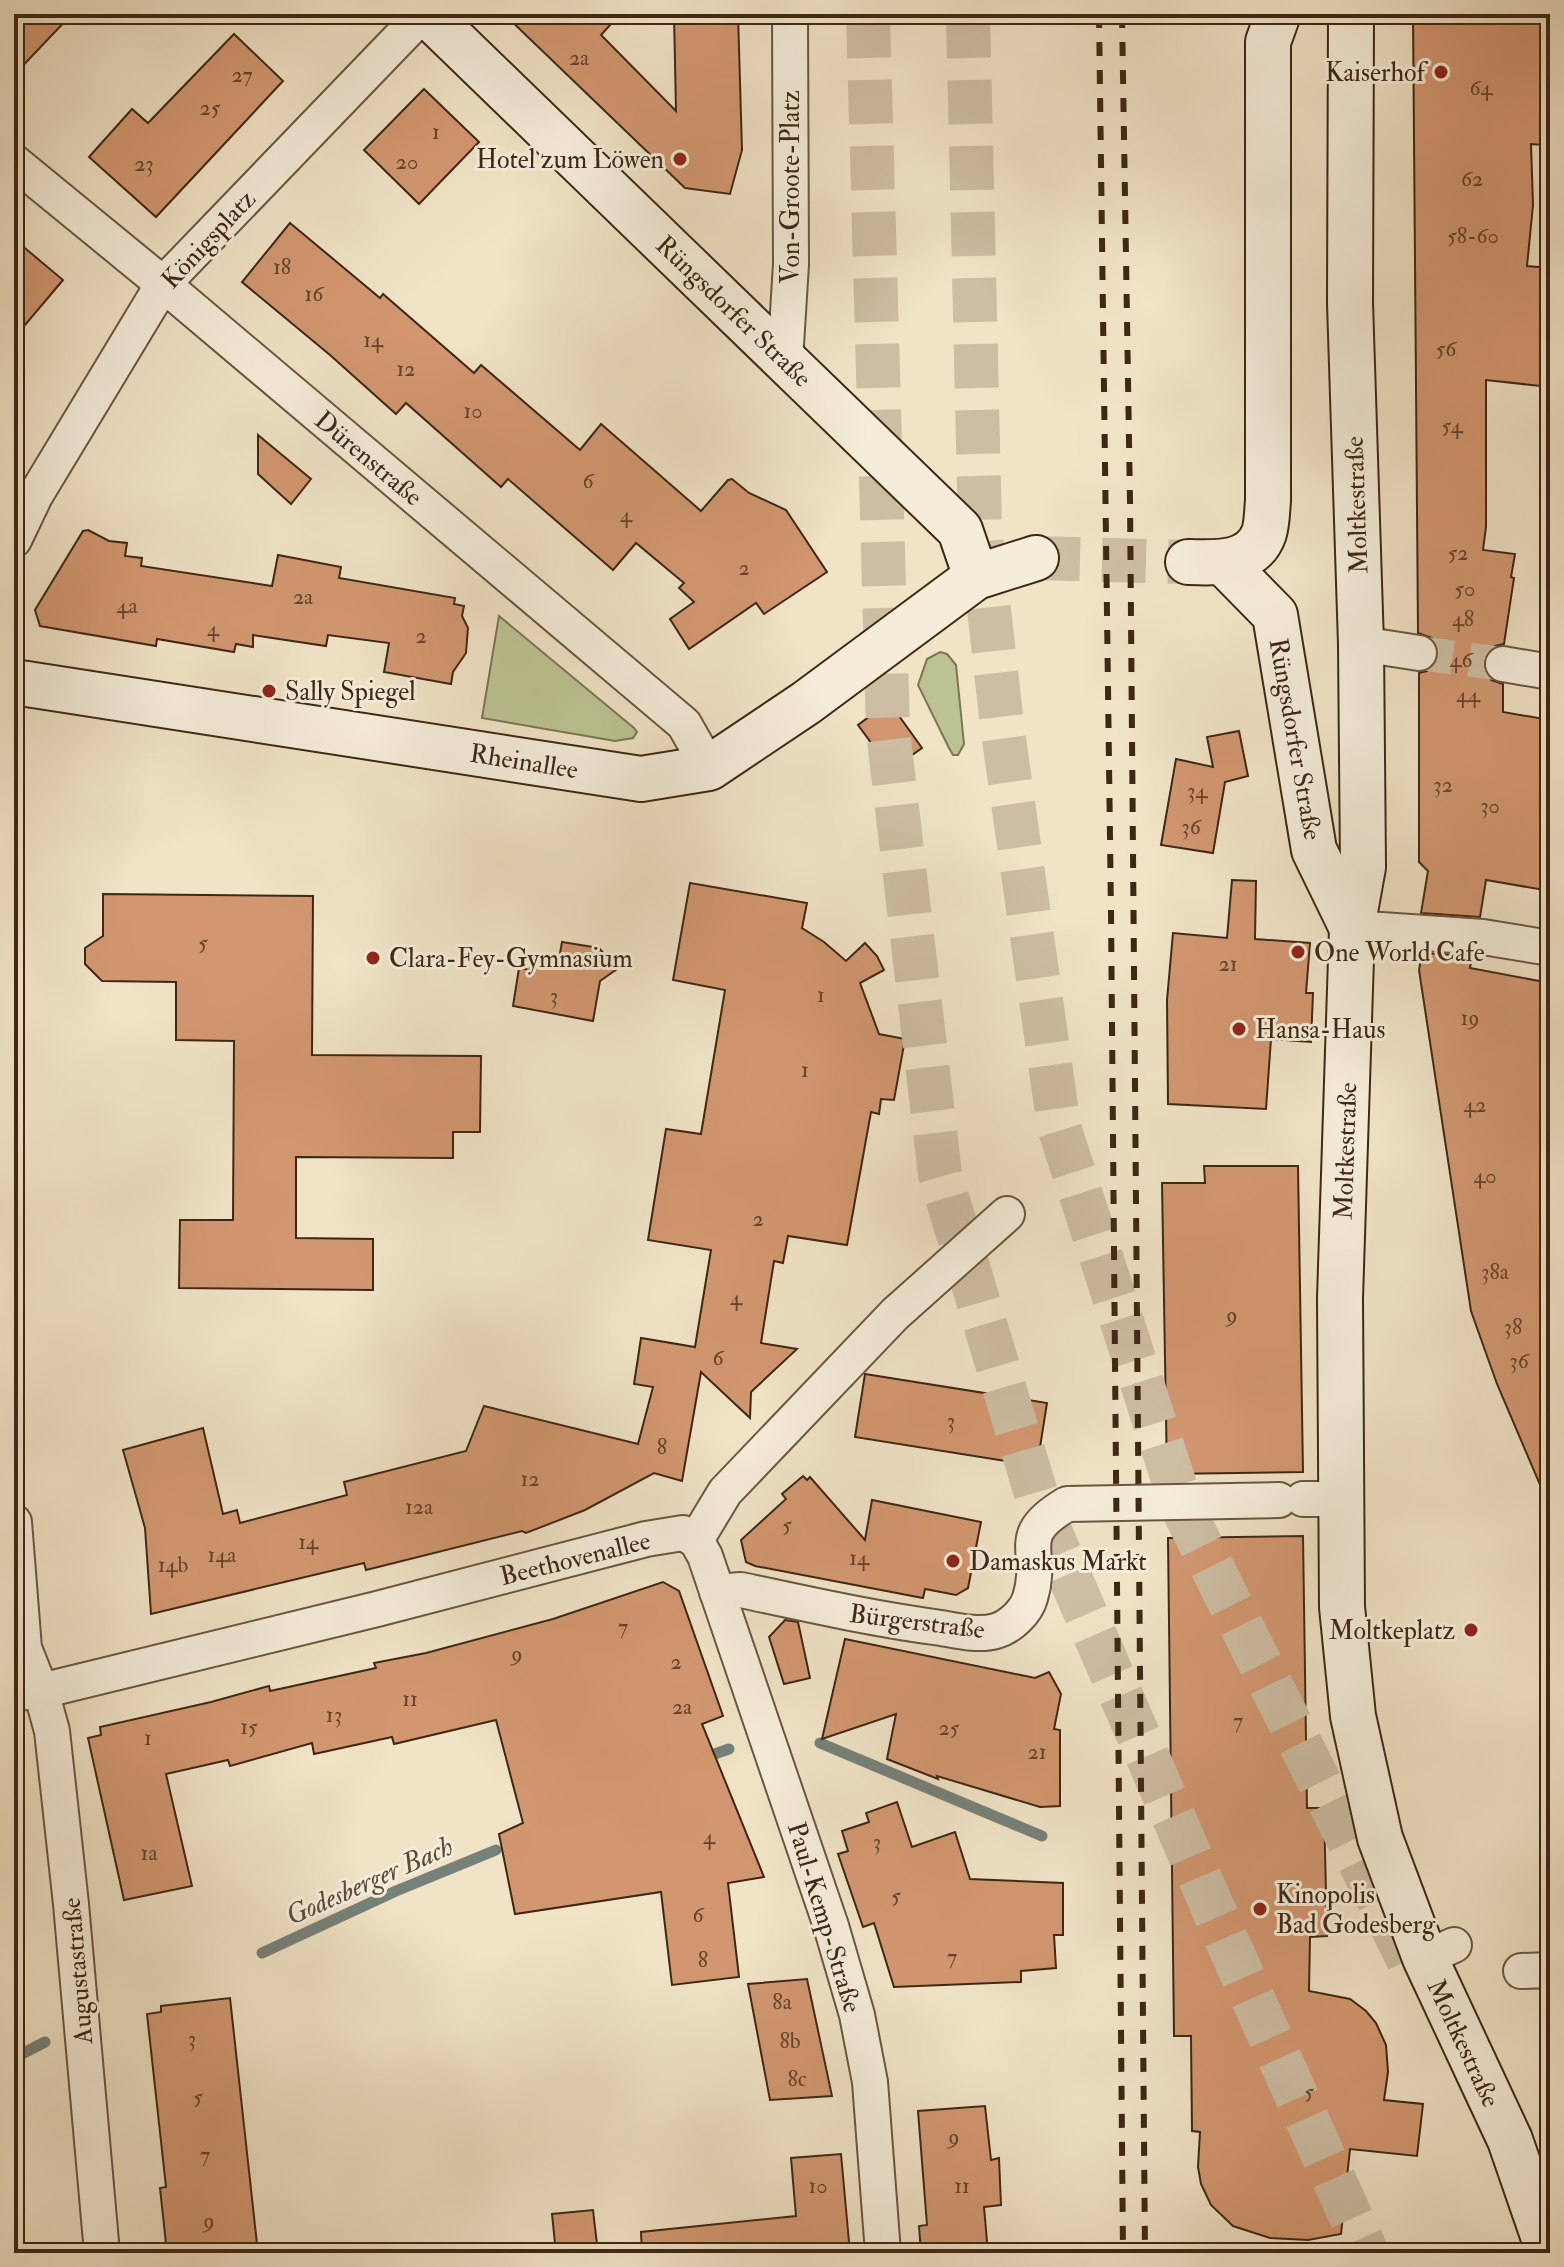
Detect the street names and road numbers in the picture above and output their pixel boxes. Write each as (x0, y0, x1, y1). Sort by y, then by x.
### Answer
street label: Von-Groote-Platz (775, 90, 807, 284)
street label: Königsplatz (155, 183, 264, 296)
street label: Rüngsdorfer Straße (649, 229, 818, 394)
street label: Dürenstraße (308, 404, 429, 513)
street label: Moltkestraße (1339, 436, 1375, 574)
street label: Rüngsdorfer Straße (1262, 636, 1329, 843)
street label: Rheinallee (467, 738, 580, 786)
street label: Moltkestraße (1328, 1082, 1364, 1220)
street label: Beethovenallee (497, 1525, 654, 1593)
street label: Bürgerstraße (847, 1598, 986, 1646)
street label: Paul-Kemp-Straße (779, 1818, 868, 2017)
street label: Augustastraße (56, 1896, 100, 2047)
street label: Moltkestraße (1420, 1974, 1507, 2113)

